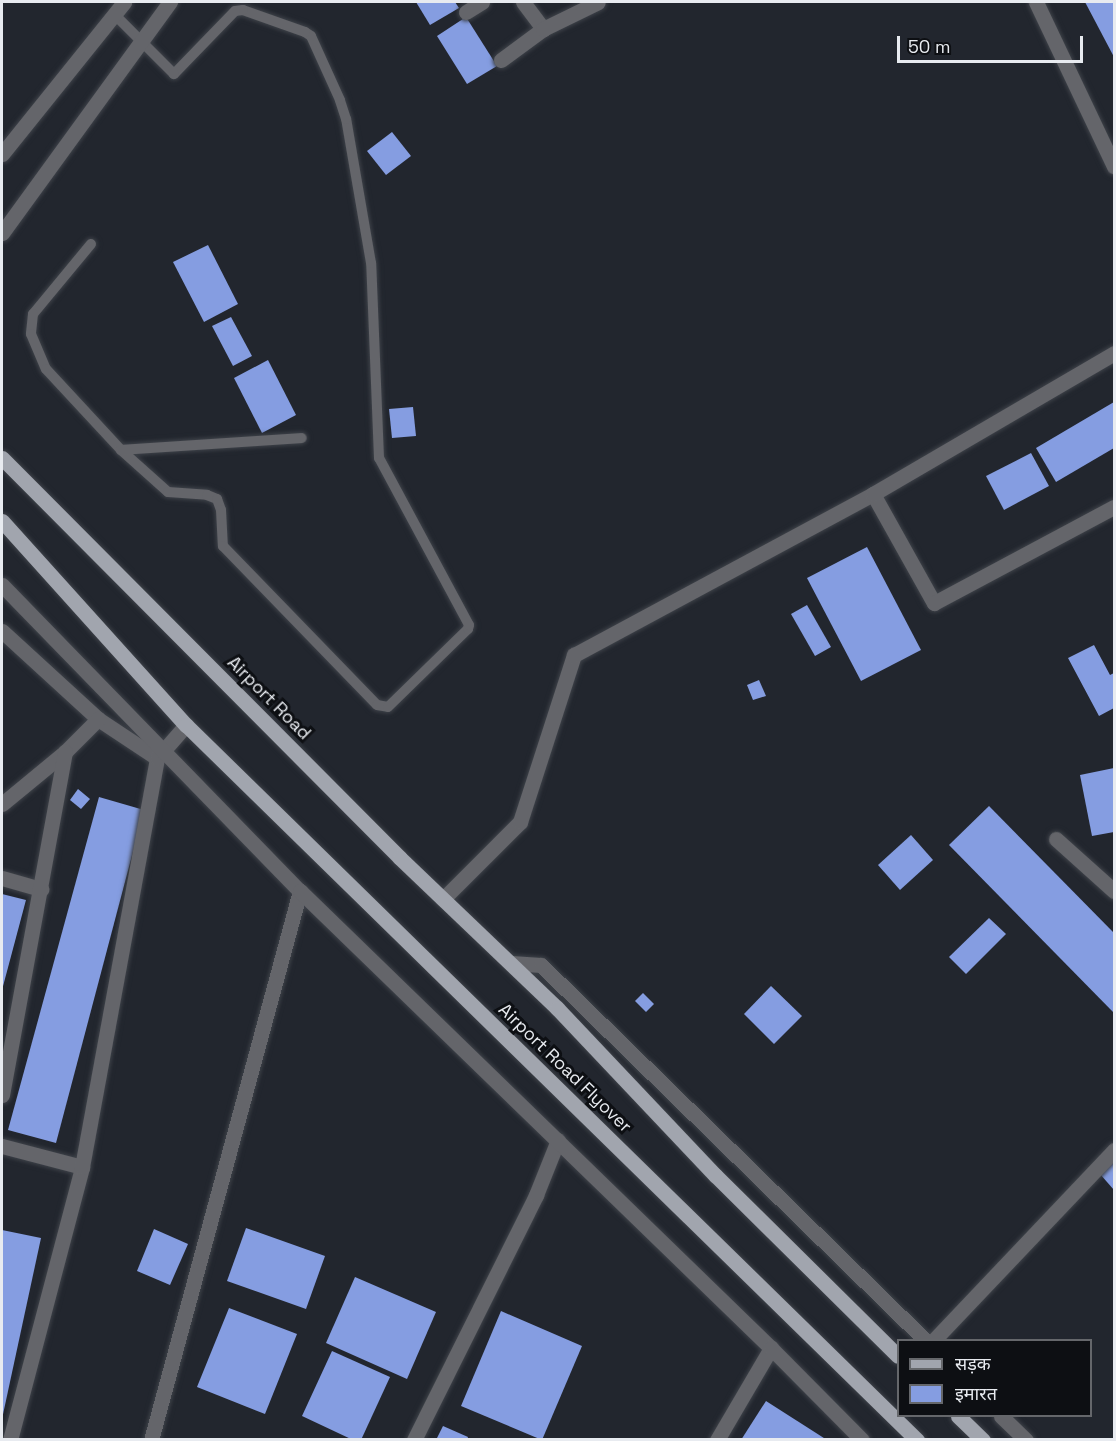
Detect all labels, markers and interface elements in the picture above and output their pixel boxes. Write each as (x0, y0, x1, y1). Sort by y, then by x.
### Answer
scale bar (900, 24, 1086, 62)
text: 50 m (908, 35, 950, 58)
street label: Airport Road (223, 652, 315, 744)
street label: Airport Road Flyover (494, 999, 636, 1137)
legend (897, 1339, 1092, 1417)
text: सड़क (955, 1352, 991, 1375)
text: इमारत (955, 1382, 997, 1405)

